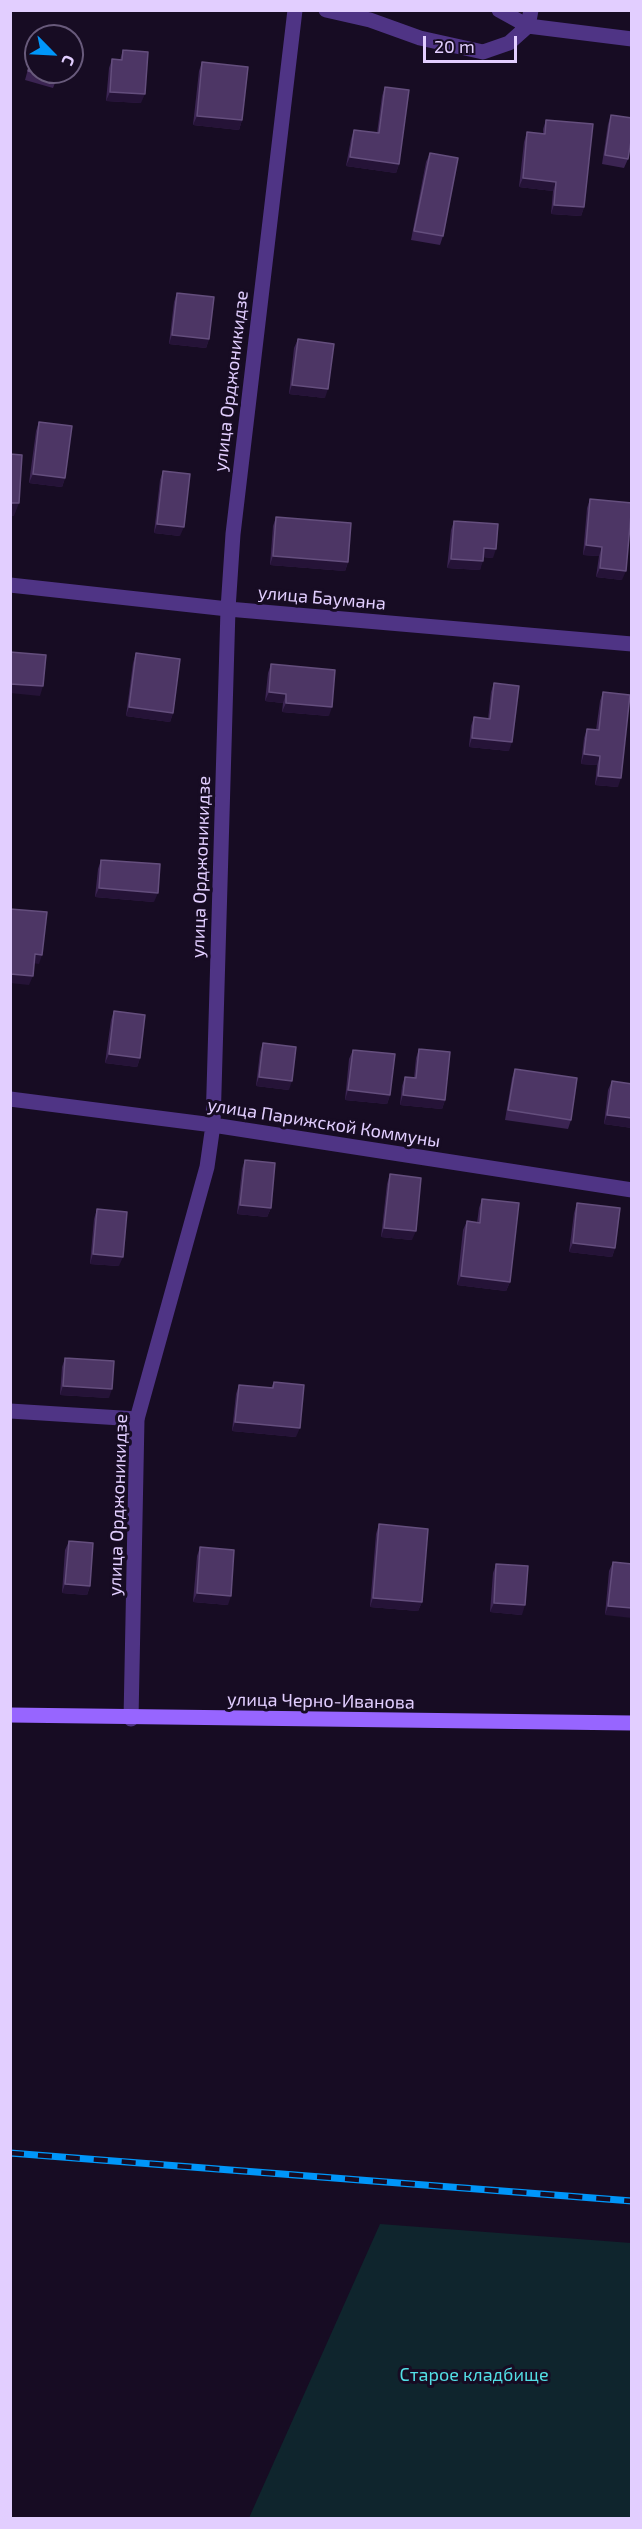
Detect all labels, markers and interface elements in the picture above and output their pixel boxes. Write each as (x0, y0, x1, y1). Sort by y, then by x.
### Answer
north arrow (24, 24, 84, 84)
scale bar (426, 24, 520, 62)
text: 20 m (434, 35, 475, 57)
text: С (58, 53, 80, 69)
street label: улица Орджоникидзе (209, 289, 253, 473)
street label: улица Баумана (257, 582, 387, 614)
street label: улица Орджоникидзе (187, 776, 215, 958)
street label: улица Парижской Коммуны (206, 1094, 442, 1152)
street label: улица Орджоникидзе (104, 1414, 132, 1596)
street label: улица Черно-Иванова (227, 1689, 415, 1713)
park label: Старое кладбище (399, 2364, 549, 2386)

